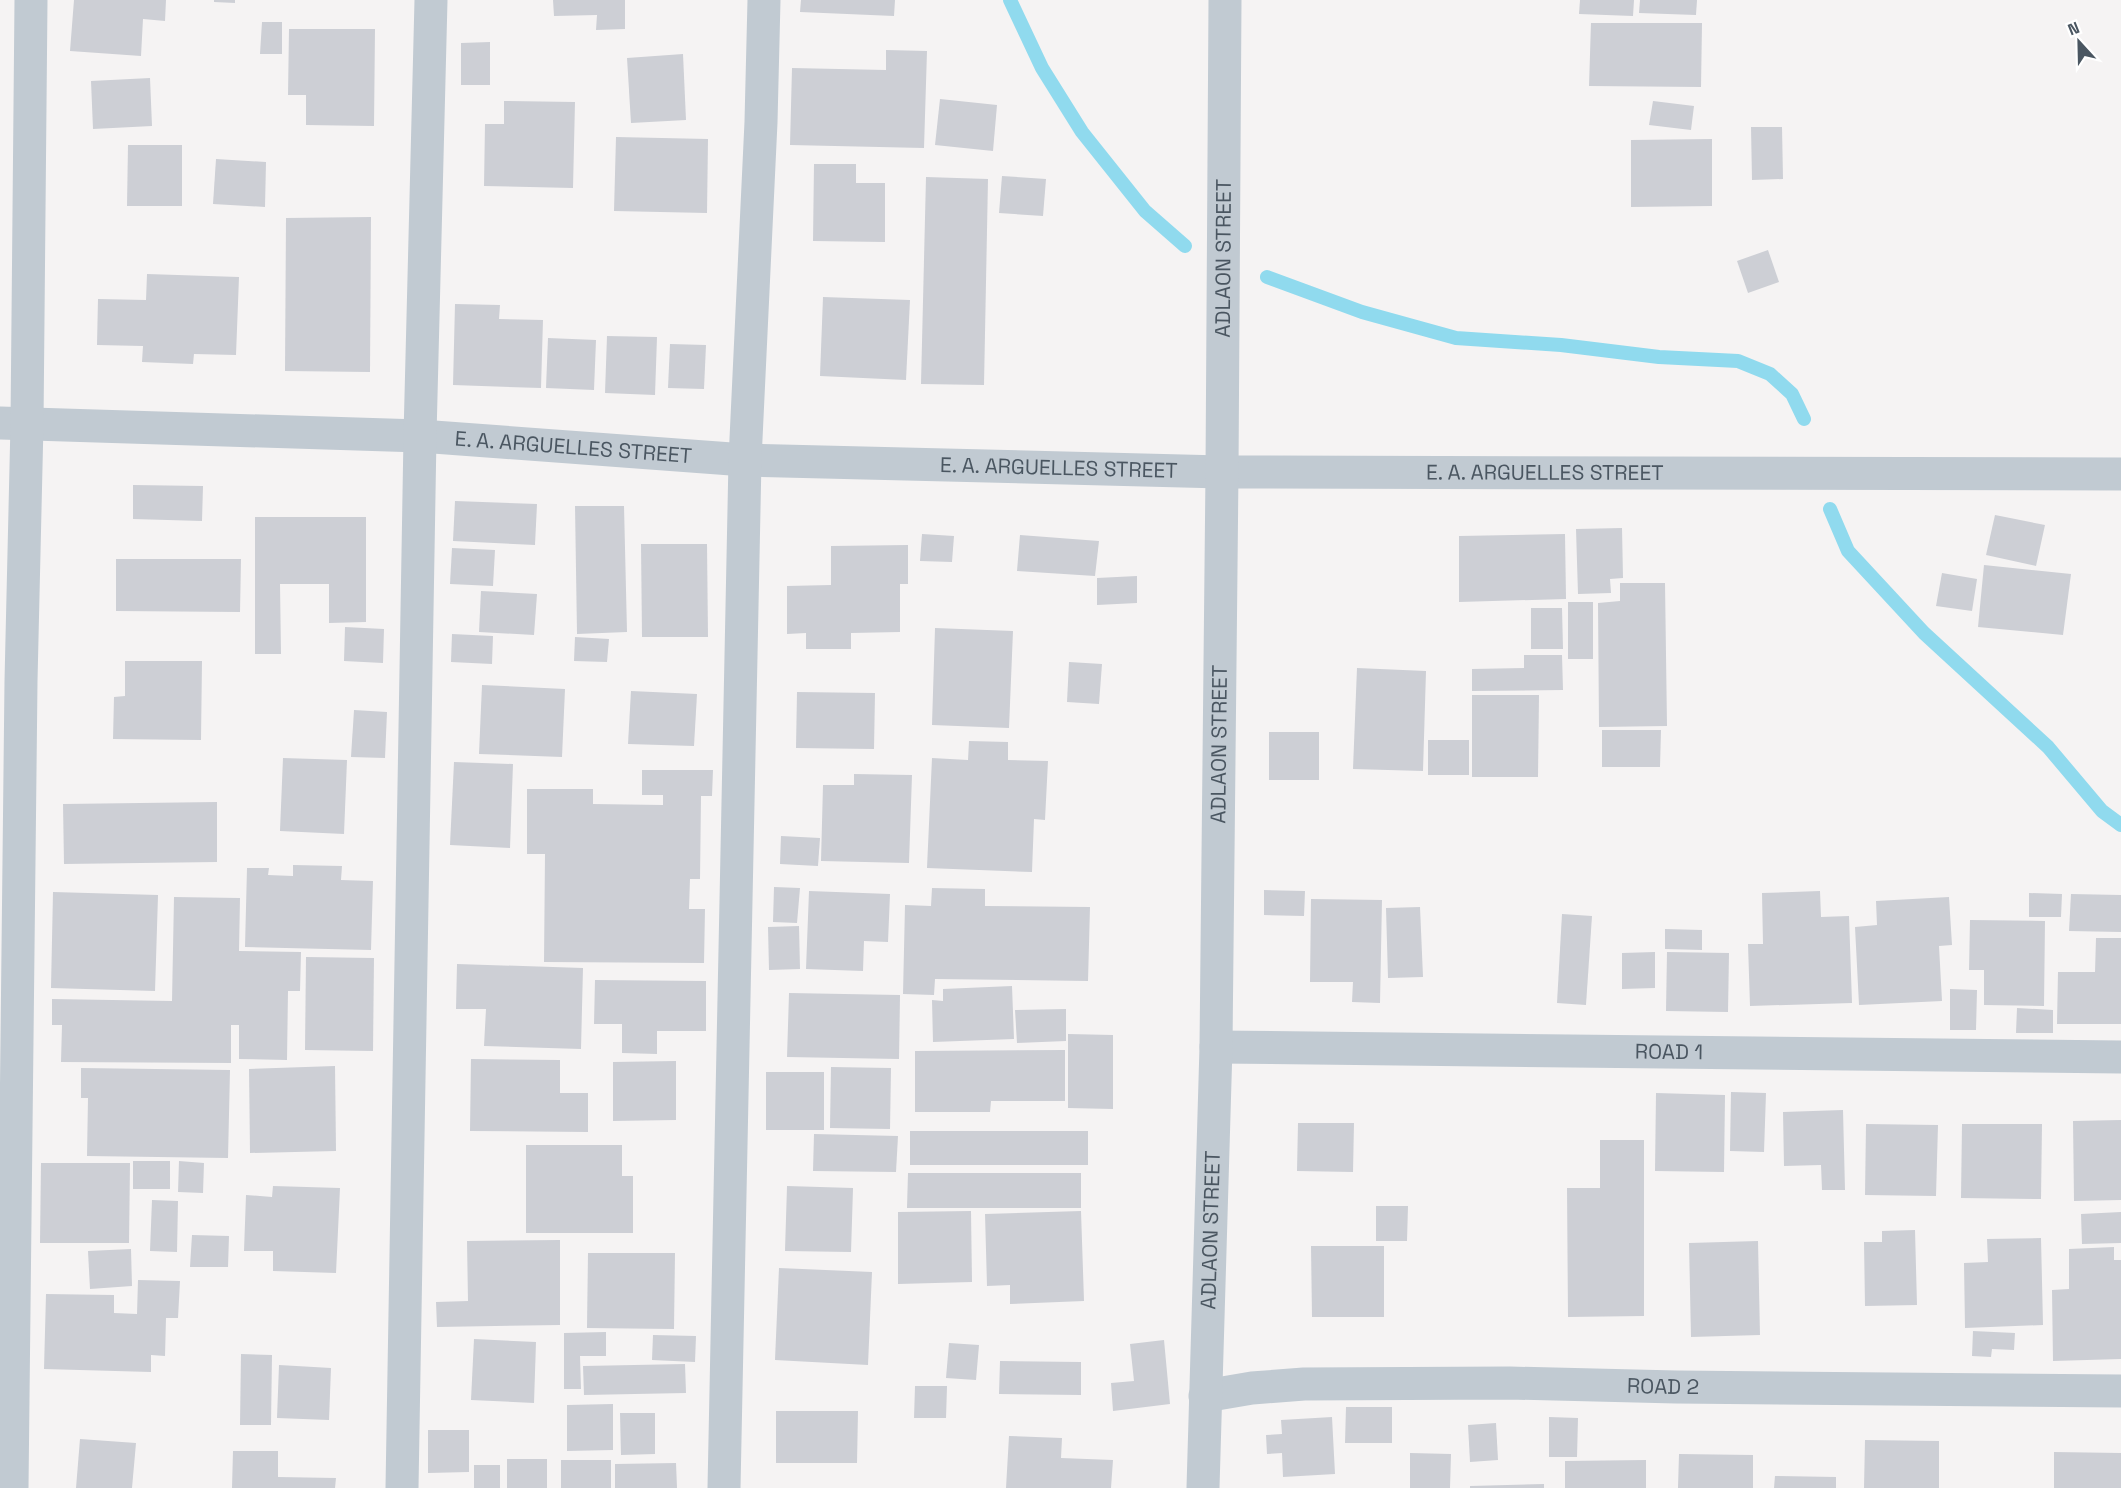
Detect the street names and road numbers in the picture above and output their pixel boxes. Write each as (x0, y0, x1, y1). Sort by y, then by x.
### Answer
street label: ADLAON STREET (1209, 179, 1237, 338)
street label: E. A. ARGUELLES STREET (454, 425, 693, 469)
street label: E. A. ARGUELLES STREET (940, 451, 1178, 484)
street label: E. A. ARGUELLES STREET (1426, 458, 1664, 486)
street label: ADLAON STREET (1204, 665, 1233, 824)
street label: ROAD 1 (1635, 1038, 1703, 1065)
street label: ADLAON STREET (1194, 1150, 1226, 1310)
street label: ROAD 2 (1627, 1372, 1699, 1400)

